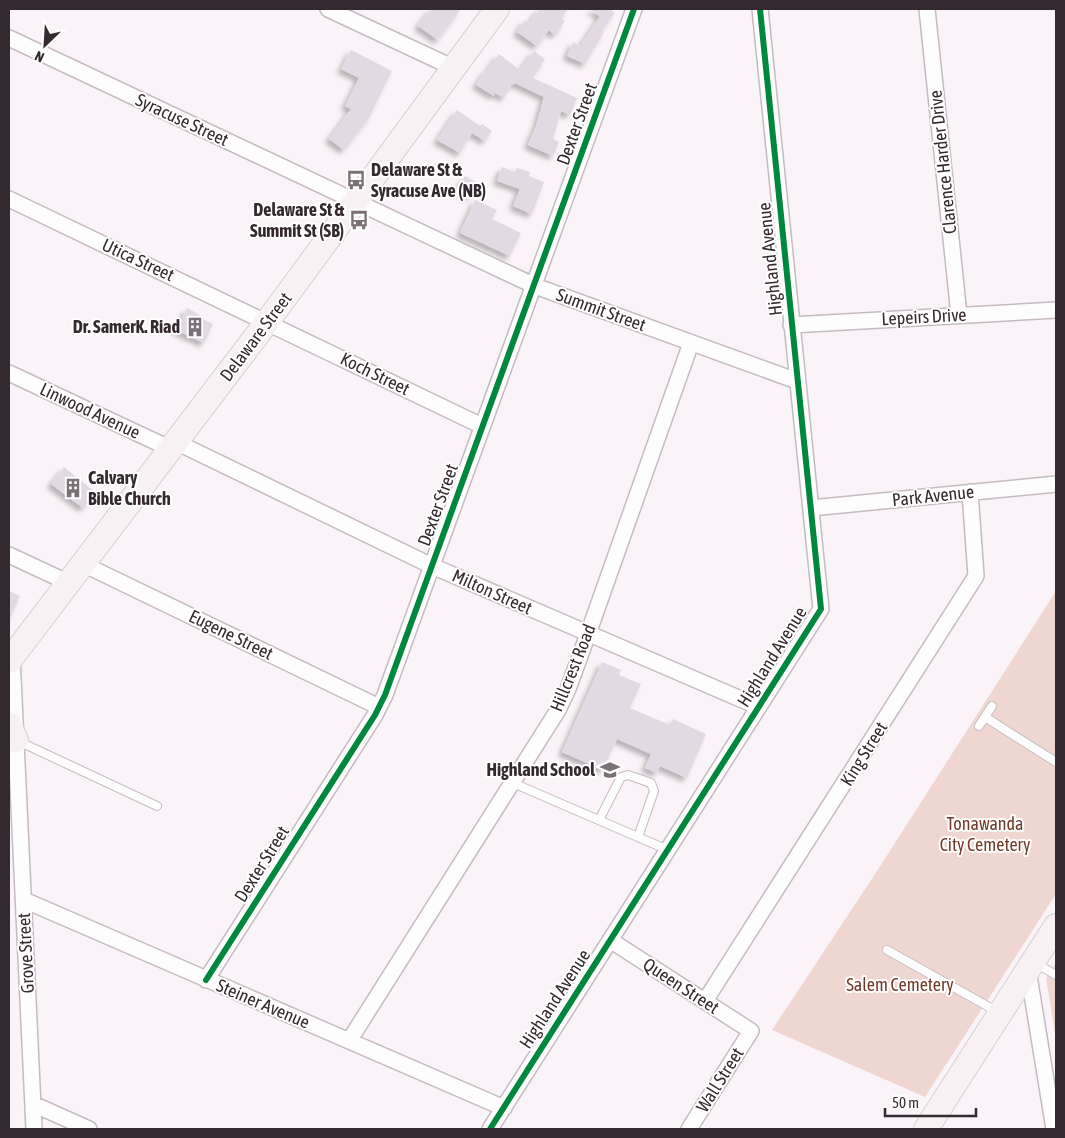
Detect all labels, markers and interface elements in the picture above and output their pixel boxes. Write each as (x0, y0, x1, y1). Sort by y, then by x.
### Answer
north arrow (20, 20, 70, 70)
text: N (32, 48, 47, 66)
street label: Dexter Street (552, 80, 601, 168)
street label: Syracuse Street (132, 89, 232, 150)
street label: Clarence Harder Drive (925, 89, 960, 235)
place label: Delaware St & Syracuse Ave (NB) (371, 159, 486, 201)
bus stop icon: Delaware St & Syracuse Ave (NB) (345, 169, 367, 191)
place label: Delaware St & Summit St (SB) (250, 199, 345, 241)
street label: Highland Avenue (753, 201, 786, 317)
bus stop icon: Delaware St & Summit St (SB) (348, 209, 370, 231)
street label: Utica Street (99, 234, 178, 285)
street label: Summit Street (554, 284, 649, 335)
street label: Delaware Street (215, 288, 296, 385)
street label: Lepeirs Drive (881, 304, 967, 329)
place label: Dr. SamerK. Riad (73, 316, 180, 337)
building icon: Dr. SamerK. Riad (184, 316, 206, 338)
street label: Koch Street (337, 348, 413, 399)
street label: Linwood Avenue (37, 378, 144, 443)
street label: Dexter Street (413, 461, 462, 549)
place label: Calvary Bible Church (88, 467, 171, 509)
building icon: Calvary Bible Church (62, 477, 84, 499)
street label: Park Avenue (891, 481, 975, 510)
street label: Milton Street (449, 565, 535, 618)
street label: Highland Avenue (733, 603, 811, 711)
street label: Eugene Street (186, 605, 277, 664)
street label: Hillcrest Road (545, 621, 600, 715)
street label: King Street (836, 718, 891, 790)
place label: Highland School (486, 759, 595, 780)
school or university icon: Highland School (599, 759, 621, 781)
park label: Tonawanda City Cemetery (940, 813, 1030, 855)
street label: Dexter Street (230, 822, 293, 906)
street label: Grove Street (13, 912, 38, 994)
street label: Highland Avenue (515, 945, 594, 1052)
street label: Queen Street (639, 953, 723, 1018)
street label: Steiner Avenue (213, 974, 313, 1033)
park label: Salem Cemetery (846, 974, 954, 995)
street label: Wall Street (691, 1043, 748, 1116)
scale bar (885, 1086, 976, 1118)
text: 50 m (892, 1094, 919, 1111)

